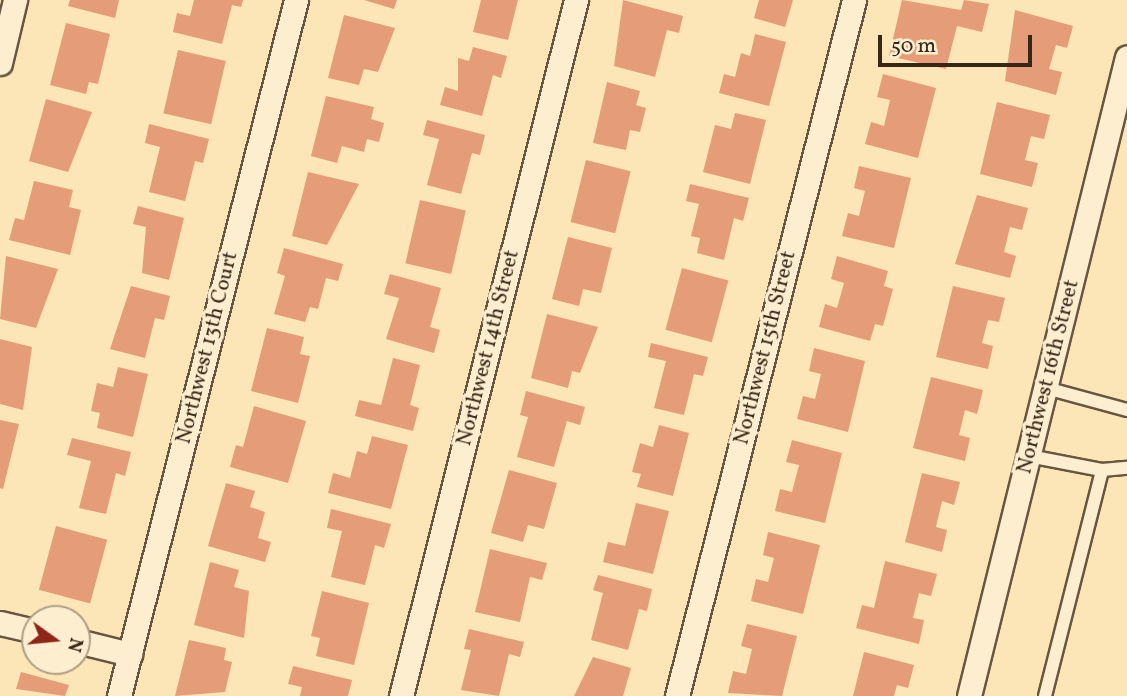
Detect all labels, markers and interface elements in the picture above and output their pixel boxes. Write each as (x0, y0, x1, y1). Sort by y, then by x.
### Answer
scale bar (882, 21, 1036, 65)
text: 50 m (891, 32, 936, 61)
street label: Northwest 14th Street (452, 247, 526, 449)
street label: Northwest 13th Court (172, 249, 244, 447)
street label: Northwest 15th Street (730, 249, 802, 447)
street label: Northwest 16th Street (1013, 277, 1085, 477)
north arrow (21, 605, 91, 675)
text: N (60, 635, 89, 655)

